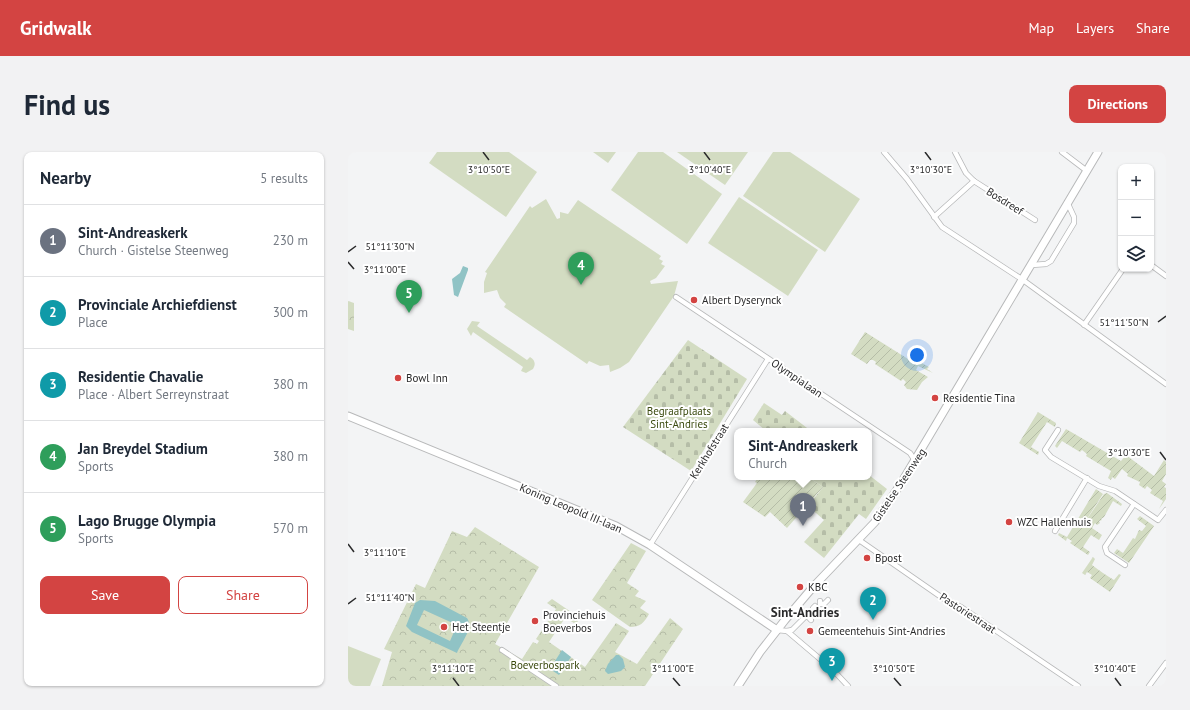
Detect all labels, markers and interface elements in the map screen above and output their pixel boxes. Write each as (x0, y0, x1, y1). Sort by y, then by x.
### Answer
text: Gridwalk (20, 16, 92, 40)
text: Map (1028, 19, 1054, 37)
text: Layers (1076, 19, 1114, 37)
text: Share (1136, 19, 1170, 37)
button: Directions (1069, 85, 1166, 123)
text: Find us (24, 86, 110, 123)
text: 3°10'50"E (468, 163, 510, 176)
text: 3°10'40"E (689, 163, 731, 176)
text: 3°10'30"E (910, 163, 952, 176)
map controls (1118, 164, 1154, 272)
button: + (1118, 164, 1154, 200)
text: Nearby (40, 167, 91, 189)
text: 5 results (260, 170, 308, 187)
street label: Bosdreef (984, 184, 1027, 218)
button: − (1118, 200, 1154, 236)
text: Sint-Andreaskerk (78, 223, 188, 242)
text: 1 (49, 232, 57, 249)
text: 230 m (273, 232, 308, 249)
button: layers (1118, 236, 1154, 272)
text: 51°11'30"N (365, 240, 415, 253)
text: Church · Gistelse Steenweg (78, 242, 229, 259)
pin: 4 (568, 252, 594, 285)
text: 3°11'00"E (364, 263, 406, 276)
pin: 5 (396, 280, 422, 313)
place label: Albert Dyserynck (702, 293, 782, 307)
text: Provinciale Archiefdienst (78, 295, 237, 314)
marker: Albert Dyserynck (689, 295, 699, 305)
text: 2 (49, 304, 57, 321)
text: 300 m (273, 304, 308, 321)
text: Place (78, 314, 108, 331)
text: 51°11'50"N (1099, 316, 1149, 329)
your location (907, 345, 927, 365)
street label: Olympialaan (769, 356, 825, 400)
text: Residentie Chavalie (78, 367, 203, 386)
place label: Bowl Inn (406, 371, 448, 385)
marker: Bowl Inn (393, 373, 403, 383)
text: 3 (49, 376, 57, 393)
text: 380 m (273, 376, 308, 393)
text: Place · Albert Serreynstraat (78, 386, 229, 403)
place label: Residentie Tina (943, 391, 1015, 405)
marker: Residentie Tina (930, 393, 940, 403)
park label: Begraafplaats Sint-Andries (647, 404, 712, 431)
street label: Kerkhofstraat (686, 420, 732, 481)
popup (734, 428, 872, 480)
text: Sint-Andreaskerk (748, 436, 858, 455)
text: Jan Breydel Stadium (78, 439, 208, 458)
street label: Gistelse Steenweg (869, 445, 929, 524)
text: 3°10'30"E (1108, 446, 1150, 459)
text: 4 (49, 448, 57, 465)
text: 380 m (273, 448, 308, 465)
text: Church (748, 455, 787, 472)
text: Sports (78, 458, 114, 475)
street label: Koning Leopold III-laan (518, 480, 624, 536)
pin: 1 (790, 493, 816, 526)
text: Lago Brugge Olympia (78, 511, 216, 530)
place label: WZC Hallenhuis (1017, 515, 1091, 529)
marker: WZC Hallenhuis (1004, 517, 1014, 527)
text: 5 (49, 520, 57, 537)
text: 570 m (273, 520, 308, 537)
text: Sports (78, 530, 114, 547)
text: 3°11'10"E (364, 546, 406, 559)
place label: Bpost (875, 551, 902, 565)
marker: Bpost (862, 553, 872, 563)
button: Save (40, 576, 170, 614)
button: Share (178, 576, 308, 614)
place label: KBC (808, 580, 827, 594)
marker: KBC (795, 582, 805, 592)
pin: 2 (860, 587, 886, 620)
street label: Pastoriestraat (937, 590, 999, 637)
text: 51°11'40"N (365, 591, 415, 604)
district label: Sint-Andries (771, 604, 840, 621)
place label: Provinciehuis Boeverbos (543, 608, 606, 635)
marker: Provinciehuis Boeverbos (530, 616, 540, 626)
place label: Het Steentje (452, 620, 511, 634)
marker: Het Steentje (439, 622, 449, 632)
place label: Gemeentehuis Sint-Andries (818, 624, 946, 638)
marker: Gemeentehuis Sint-Andries (805, 626, 815, 636)
pin: 3 (819, 648, 845, 681)
park label: Boeverbospark (510, 658, 580, 672)
text: 3°11'10"E (432, 662, 474, 675)
text: 3°11'00"E (652, 662, 694, 675)
text: 3°10'50"E (873, 662, 915, 675)
text: 3°10'40"E (1094, 662, 1136, 675)

